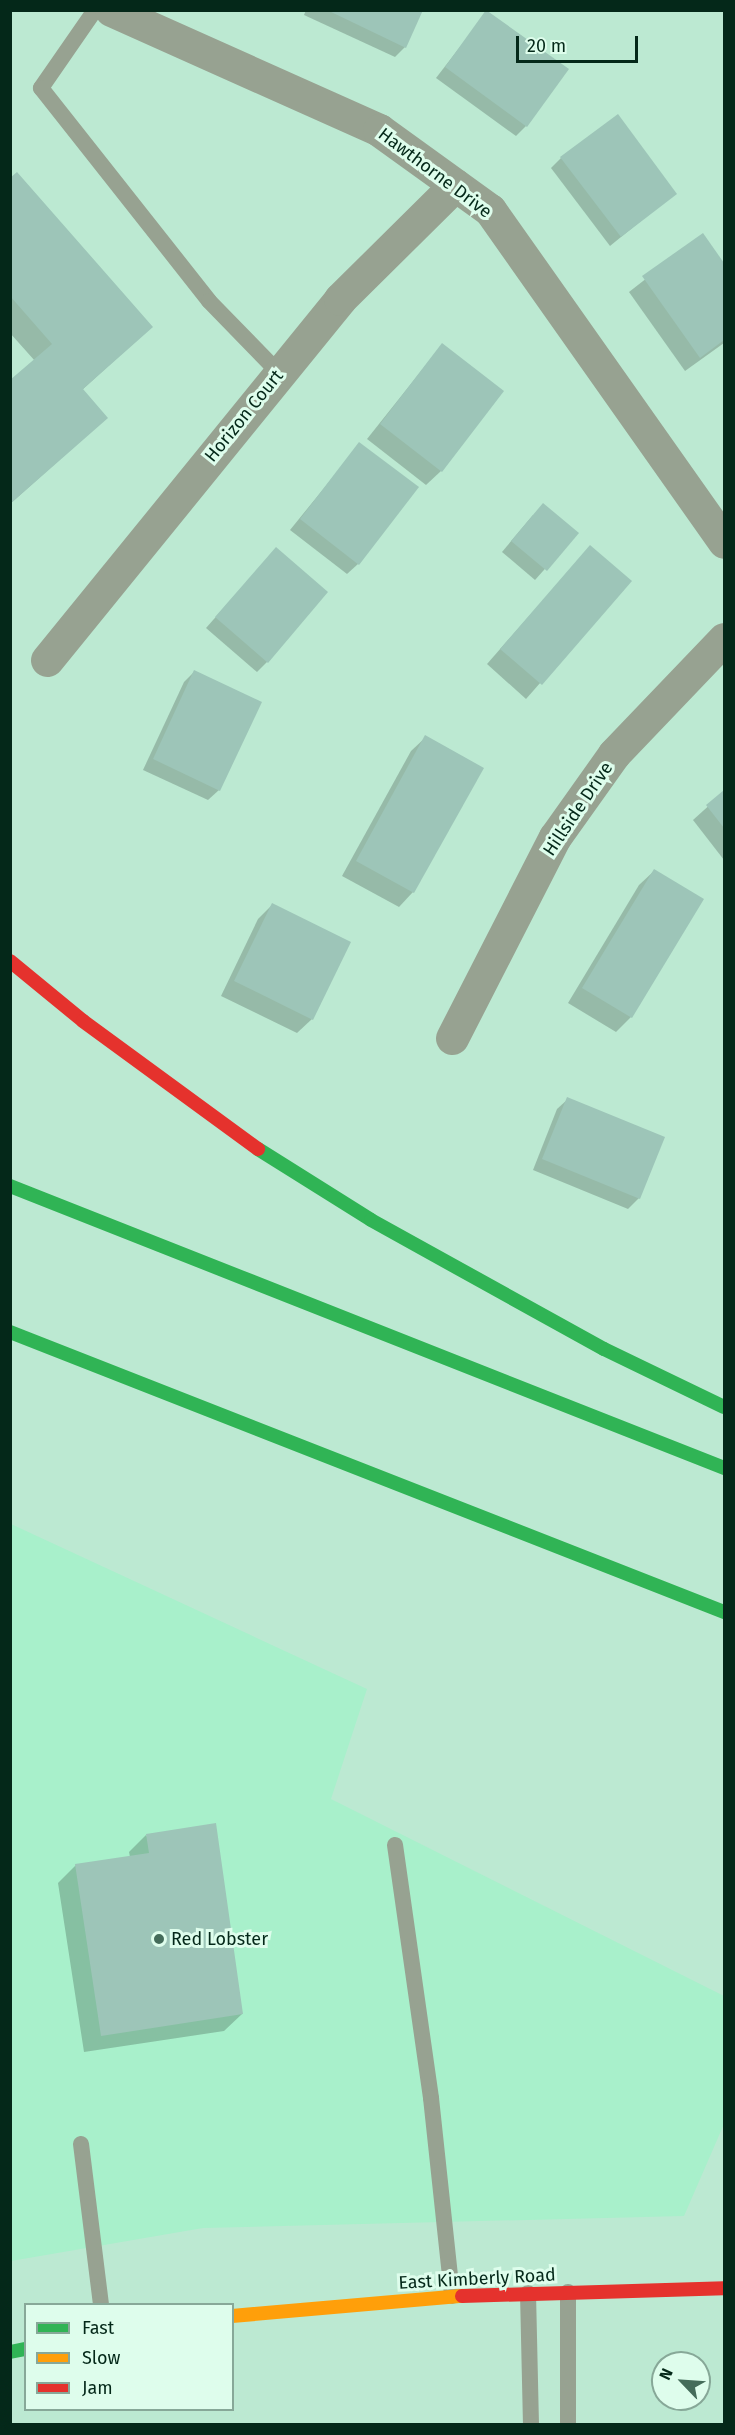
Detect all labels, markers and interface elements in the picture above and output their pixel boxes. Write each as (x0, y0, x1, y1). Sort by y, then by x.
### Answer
scale bar (519, 24, 640, 62)
text: 20 m (527, 35, 566, 57)
street label: Hawthorne Drive (374, 123, 496, 223)
street label: Horizon Court (200, 365, 288, 467)
street label: Hillside Drive (539, 758, 617, 860)
place label: Red Lobster (171, 1928, 268, 1950)
marker: Red Lobster (152, 1932, 166, 1946)
street label: East Kimberly Road (398, 2264, 556, 2294)
legend (24, 2303, 234, 2411)
text: Fast (82, 2317, 114, 2339)
text: Slow (82, 2347, 120, 2369)
north arrow (651, 2351, 711, 2411)
text: N (655, 2365, 677, 2383)
text: Jam (82, 2377, 113, 2399)

